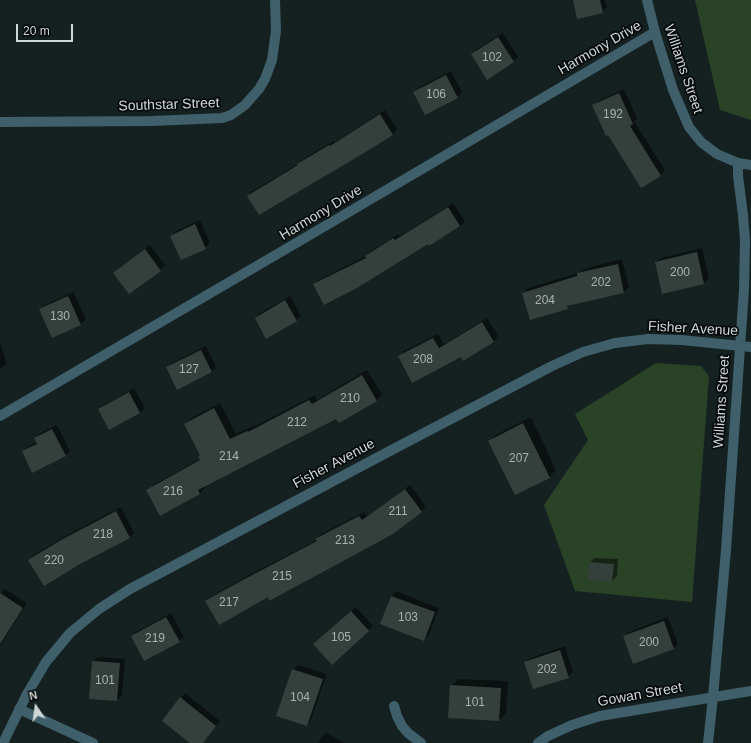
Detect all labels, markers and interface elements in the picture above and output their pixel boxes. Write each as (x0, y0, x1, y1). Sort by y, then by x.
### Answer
scale bar (18, 16, 75, 42)
street label: Harmony Drive (555, 17, 645, 79)
street label: Williams Street (660, 22, 706, 116)
text: 20 m (23, 24, 50, 38)
house number: 102 (482, 51, 502, 65)
house number: 106 (426, 88, 446, 102)
street label: Southstar Street (118, 95, 220, 115)
house number: 192 (603, 108, 623, 122)
street label: Harmony Drive (277, 182, 365, 244)
house number: 200 (670, 266, 690, 280)
house number: 202 (591, 276, 611, 290)
house number: 204 (535, 294, 555, 308)
house number: 130 (50, 310, 70, 324)
street label: Fisher Avenue (648, 318, 738, 340)
house number: 208 (413, 353, 433, 367)
street label: Williams Street (710, 355, 734, 449)
house number: 127 (179, 363, 199, 377)
house number: 210 (340, 392, 360, 406)
house number: 212 (287, 416, 307, 430)
street label: Fisher Avenue (290, 435, 378, 493)
house number: 214 (219, 450, 239, 464)
house number: 207 (509, 452, 529, 466)
house number: 216 (163, 485, 183, 499)
house number: 211 (388, 505, 408, 519)
house number: 218 (93, 528, 113, 542)
house number: 213 (335, 534, 355, 548)
house number: 220 (44, 554, 64, 568)
house number: 215 (272, 570, 292, 584)
house number: 217 (219, 596, 239, 610)
house number: 103 (398, 611, 418, 625)
house number: 105 (331, 631, 351, 645)
house number: 219 (145, 632, 165, 646)
house number: 200 (639, 636, 659, 650)
house number: 202 (537, 663, 557, 677)
house number: 101 (95, 674, 115, 688)
street label: Gowan Street (596, 679, 684, 711)
north arrow (16, 687, 56, 727)
text: N (28, 689, 39, 702)
house number: 104 (290, 691, 310, 705)
house number: 101 (465, 696, 485, 710)

